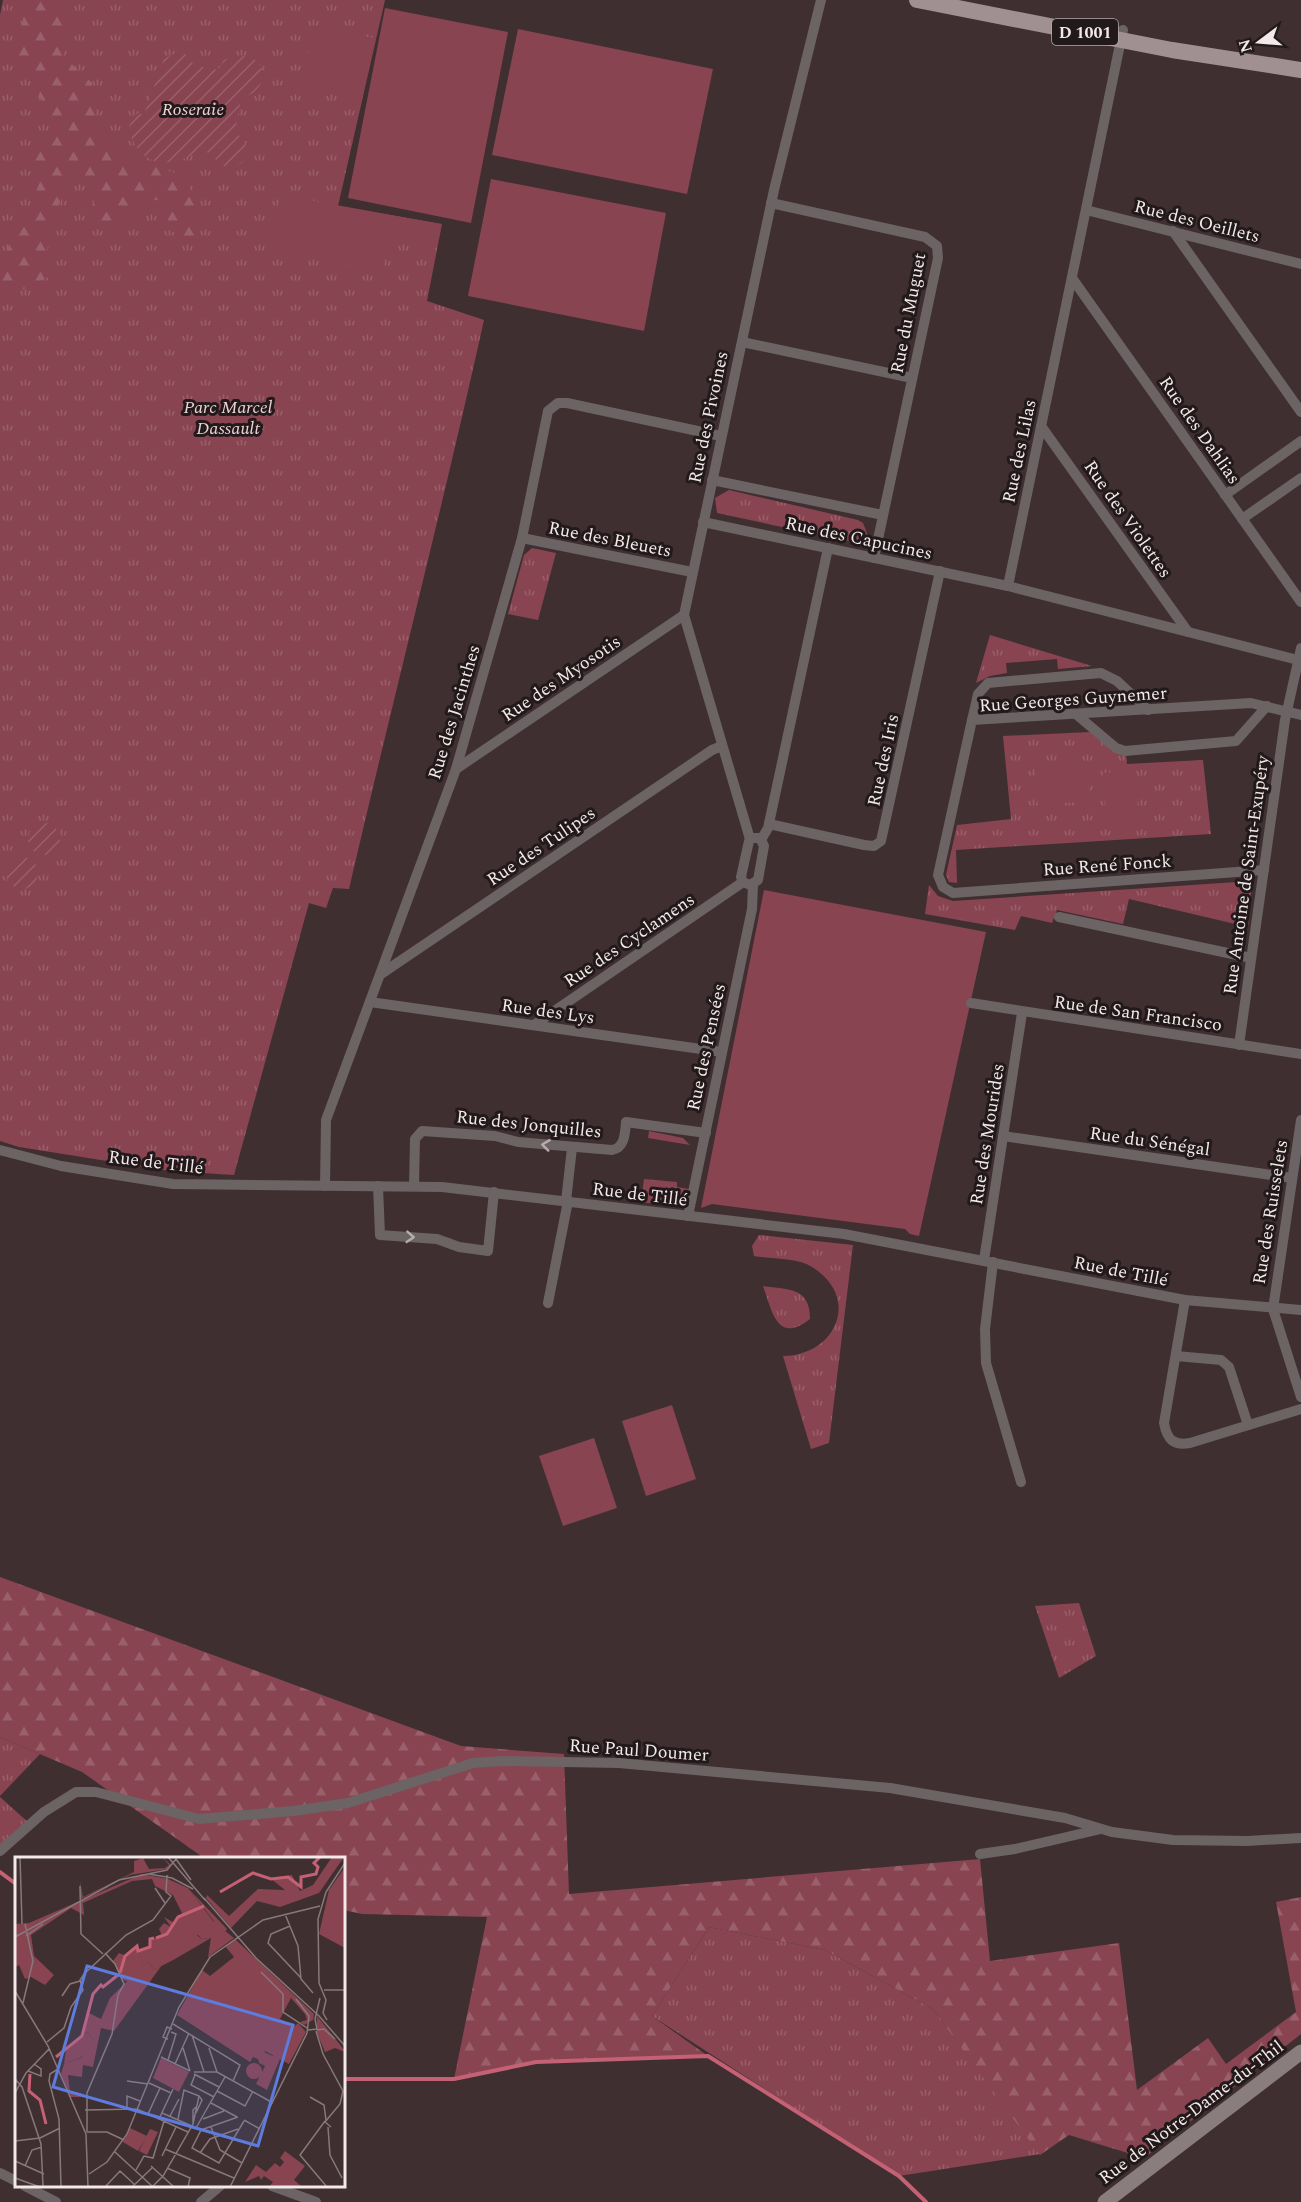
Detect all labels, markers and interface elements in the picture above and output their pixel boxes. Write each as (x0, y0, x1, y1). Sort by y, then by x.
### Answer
north arrow (1229, 12, 1289, 72)
road number: D 1001 (1052, 19, 1118, 45)
text: N (1232, 36, 1259, 55)
park label: Roseraie (162, 96, 224, 123)
street label: Rue des Oeillets (1131, 193, 1263, 250)
street label: Rue du Muguet (884, 251, 933, 376)
street label: Rue des Pivoines (681, 349, 736, 486)
street label: Rue des Dahlias (1152, 371, 1247, 490)
park label: Parc Marcel Dassault (184, 394, 273, 442)
street label: Rue des Lilas (995, 397, 1044, 505)
street label: Rue des Violettes (1077, 455, 1178, 584)
street label: Rue des Capucines (783, 510, 935, 567)
street label: Rue des Bleuets (546, 514, 674, 565)
street label: Rue des Myosotis (496, 628, 627, 729)
street label: Rue des Jacinthes (421, 641, 488, 783)
street label: Rue Georges Guynemer (978, 679, 1168, 720)
street label: Rue des Iris (861, 711, 906, 809)
street label: Rue Antoine de Saint-Exupéry (1216, 753, 1277, 996)
street label: Rue des Tulipes (481, 800, 601, 893)
street label: Rue René Fonck (1042, 848, 1172, 883)
street label: Rue des Cyclamens (558, 886, 700, 994)
street label: Rue des Pensées (680, 981, 733, 1113)
street label: Rue de San Francisco (1052, 988, 1224, 1039)
street label: Rue des Lys (500, 992, 596, 1031)
street label: Rue des Mourides (963, 1062, 1012, 1207)
street label: Rue des Jonquilles (455, 1103, 603, 1146)
street label: Rue du Sénégal (1088, 1120, 1212, 1163)
street label: Rue des Ruisselets (1246, 1138, 1295, 1286)
one-way arrow (542, 1140, 551, 1152)
street label: Rue de Tillé (107, 1143, 205, 1182)
street label: Rue de Tillé (591, 1175, 689, 1214)
one-way arrow (406, 1231, 415, 1244)
street label: Rue de Tillé (1071, 1249, 1171, 1294)
street label: Rue Paul Doumer (568, 1732, 710, 1769)
inset map (15, 1857, 345, 2187)
street label: Rue de Notre-Dame-du-Thil (1093, 2034, 1290, 2191)

